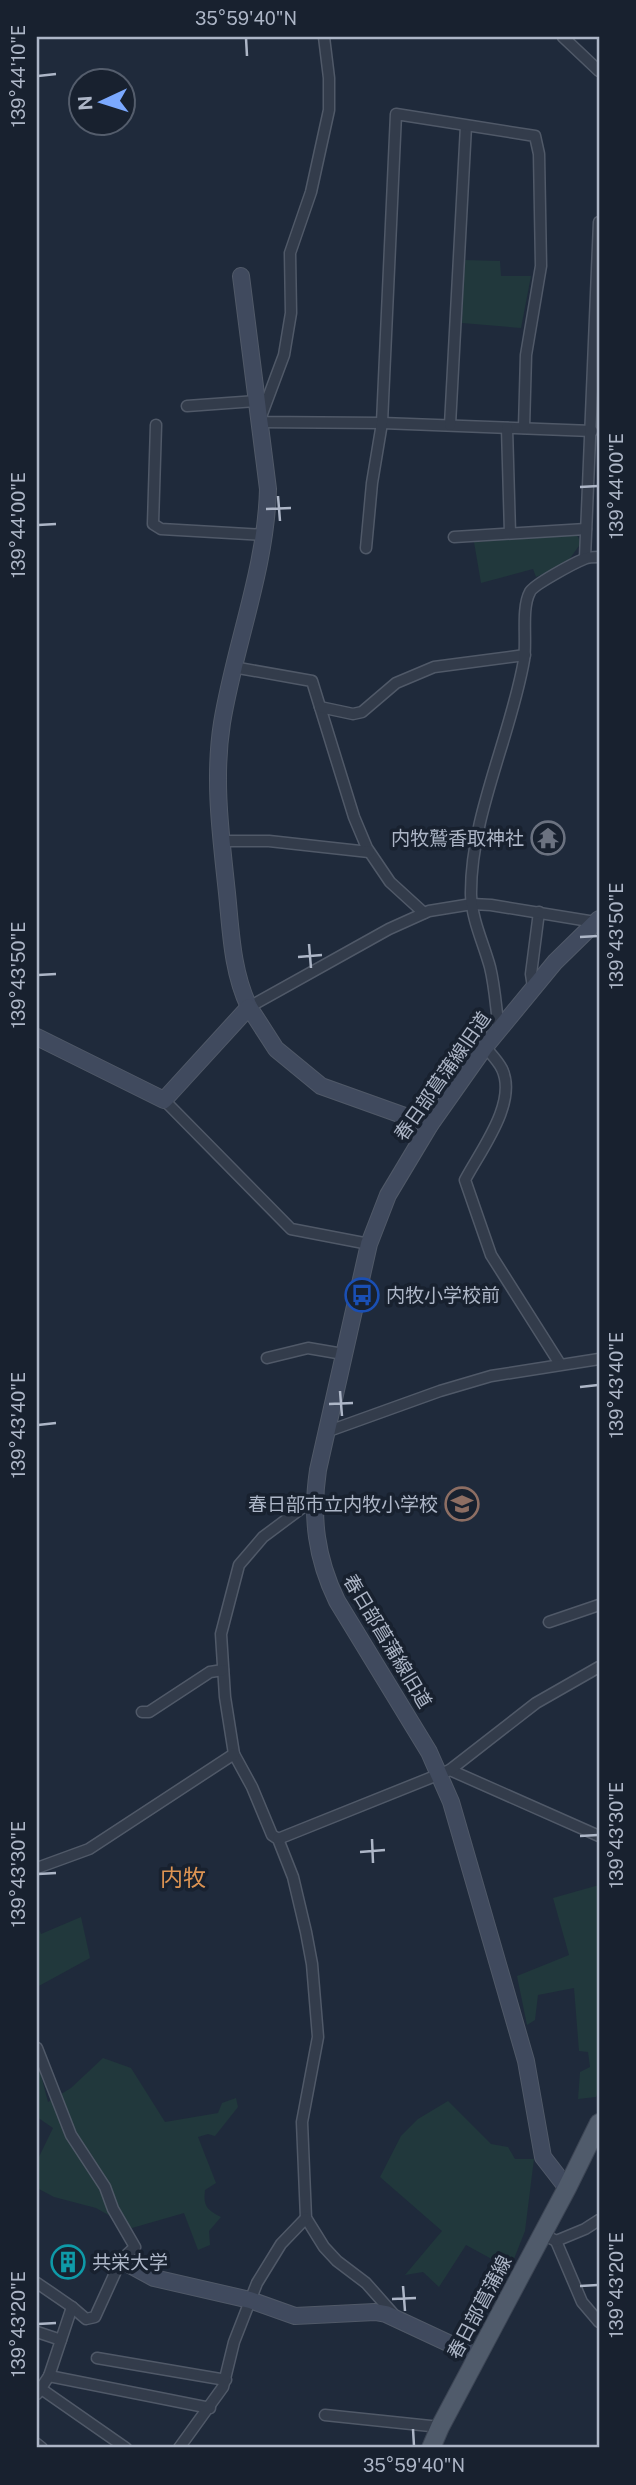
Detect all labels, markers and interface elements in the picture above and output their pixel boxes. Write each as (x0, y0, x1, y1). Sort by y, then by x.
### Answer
text: 35°59'40"N (195, 8, 297, 29)
text: 139°44'10"E (8, 25, 29, 127)
north arrow (66, 66, 136, 136)
text: N (74, 95, 97, 111)
text: 139°44'00"E (606, 433, 627, 539)
text: 139°44'00"E (8, 472, 29, 578)
temple icon: 内牧鷲香取神社 (529, 819, 567, 857)
place label: 内牧鷲香取神社 (391, 827, 524, 849)
text: 139°43'50"E (606, 883, 627, 989)
text: 139°43'50"E (8, 922, 29, 1028)
street label: 春日部菖蒲線旧道 (389, 1007, 495, 1145)
bus stop icon: 内牧小学校前 (343, 1276, 381, 1314)
place label: 内牧小学校前 (386, 1284, 500, 1306)
text: 139°43'40"E (606, 1332, 627, 1438)
text: 139°43'40"E (8, 1372, 29, 1478)
school or university icon: 春日部市立内牧小学校 (443, 1485, 481, 1523)
place label: 春日部市立内牧小学校 (248, 1493, 438, 1515)
street label: 春日部菖蒲線旧道 (339, 1570, 437, 1712)
text: 139°43'30"E (606, 1782, 627, 1888)
text: 139°43'30"E (8, 1821, 29, 1927)
district label: 内牧 (160, 1864, 206, 1891)
text: 139°43'20"E (606, 2232, 627, 2338)
building icon: 共栄大学 (49, 2243, 87, 2281)
place label: 共栄大学 (92, 2251, 168, 2273)
street label: 春日部菖蒲線 (443, 2252, 515, 2362)
text: 139°43'20"E (8, 2271, 29, 2377)
text: 35°59'40"N (363, 2455, 465, 2476)

